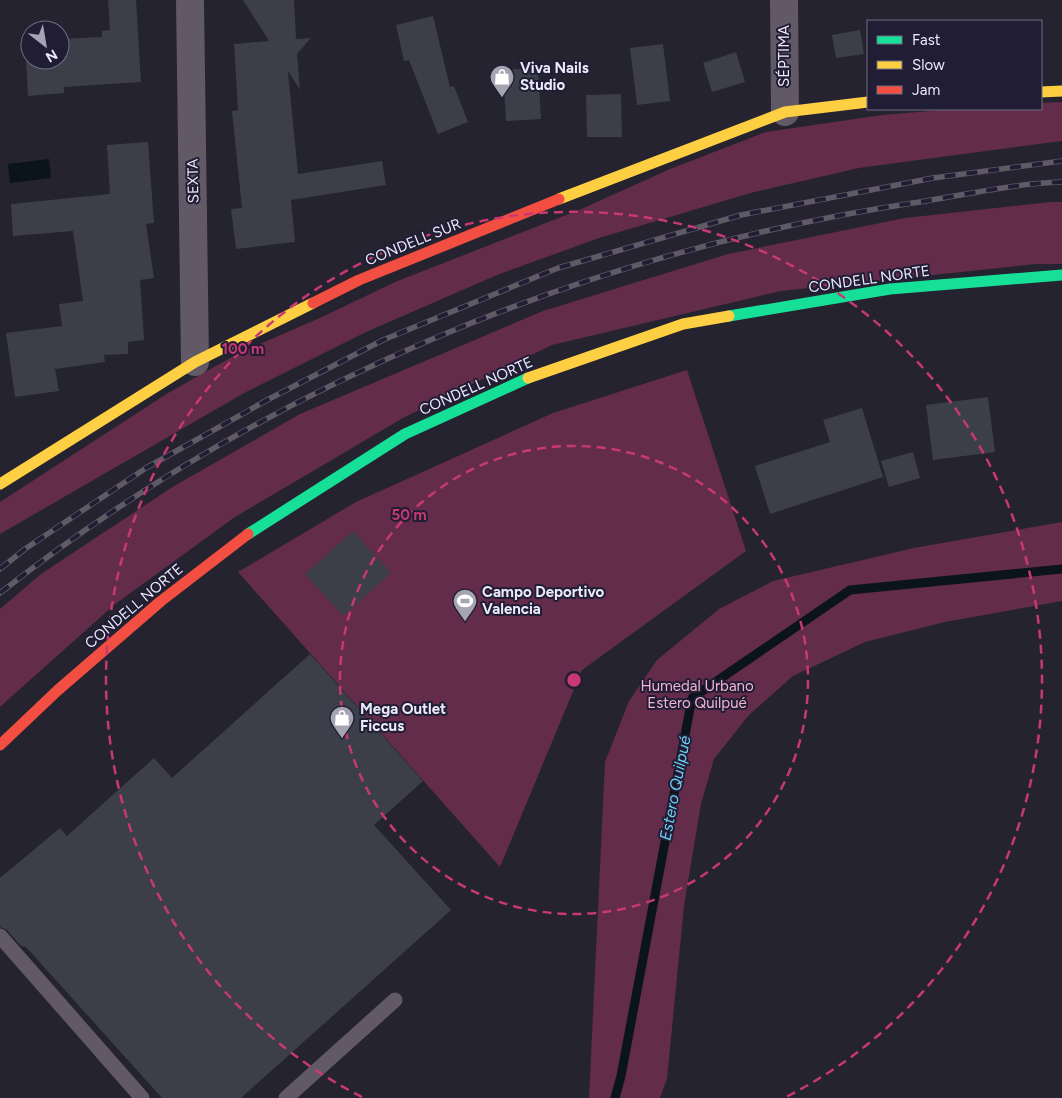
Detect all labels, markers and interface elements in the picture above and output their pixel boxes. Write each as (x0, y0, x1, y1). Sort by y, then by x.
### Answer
north arrow (20, 20, 70, 70)
legend (867, 20, 1042, 110)
street label: SÉPTIMA (775, 25, 793, 87)
text: Fast (912, 31, 941, 49)
text: N (42, 46, 60, 66)
text: Slow (912, 56, 945, 74)
place label: Viva Nails Studio (520, 59, 589, 94)
shop icon: Viva Nails Studio (489, 64, 515, 98)
text: Jam (912, 81, 940, 99)
street label: SEXTA (184, 158, 202, 204)
street label: CONDELL SUR (362, 215, 464, 269)
street label: CONDELL NORTE (807, 262, 931, 296)
text: 100 m (222, 340, 264, 358)
street label: CONDELL NORTE (416, 353, 536, 419)
text: 50 m (391, 506, 427, 524)
street label: CONDELL NORTE (81, 560, 187, 652)
place label: Campo Deportivo Valencia (482, 583, 605, 618)
sports icon: Campo Deportivo Valencia (452, 588, 478, 622)
centre of rings (565, 671, 583, 689)
park label: Humedal Urbano Estero Quilpué (640, 677, 754, 712)
place label: Mega Outlet Ficcus (360, 700, 446, 735)
shop icon: Mega Outlet Ficcus (329, 705, 355, 739)
water label: Estero Quilpué (656, 734, 695, 842)

